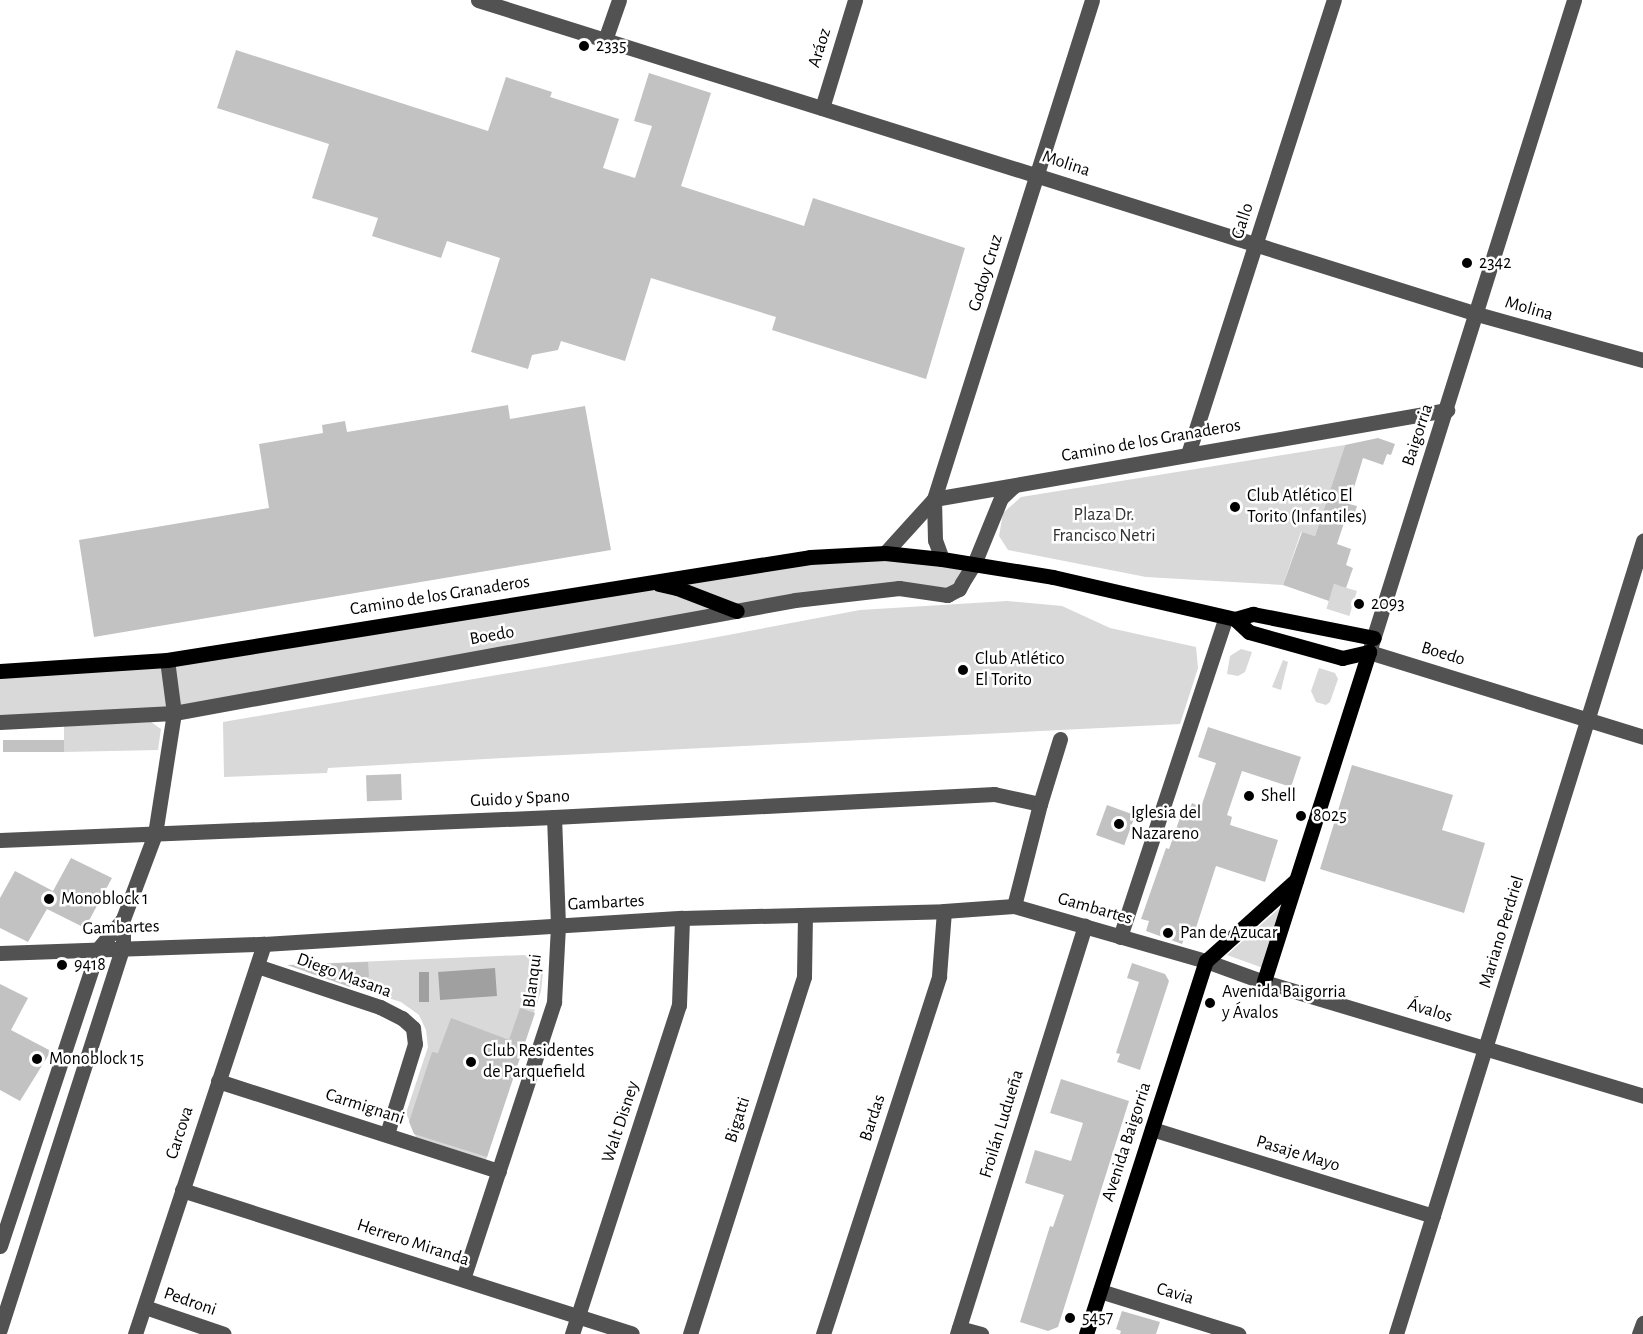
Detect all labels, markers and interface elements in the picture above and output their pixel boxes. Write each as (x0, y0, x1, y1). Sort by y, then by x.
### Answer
street label: Aráoz (804, 26, 836, 70)
place label: 2335 (596, 35, 627, 57)
marker: 2335 (577, 39, 591, 53)
street label: Molina (1039, 146, 1093, 182)
street label: Gallo (1227, 200, 1259, 242)
street label: Godoy Cruz (964, 232, 1008, 314)
place label: 2342 (1479, 252, 1511, 274)
marker: 2342 (1460, 256, 1474, 270)
street label: Molina (1502, 292, 1556, 326)
street label: Baigorria (1398, 401, 1438, 469)
street label: Camino de los Granaderos (1060, 415, 1242, 467)
place label: Club Atlético El Torito (Infantiles) (1247, 486, 1367, 528)
marker: Club Atlético El Torito (Infantiles) (1228, 500, 1242, 514)
park label: Plaza Dr. Francisco Netri (1052, 505, 1156, 548)
street label: Camino de los Granaderos (349, 571, 531, 621)
place label: 2093 (1371, 593, 1405, 615)
marker: 2093 (1352, 597, 1366, 611)
street label: Boedo (468, 621, 516, 651)
street label: Boedo (1418, 637, 1468, 671)
place label: Club Atlético El Torito (975, 649, 1065, 692)
marker: Club Atlético El Torito (956, 663, 970, 677)
place label: Shell (1261, 785, 1296, 807)
street label: Guido y Spano (470, 786, 570, 812)
marker: Shell (1242, 789, 1256, 803)
place label: Iglesia del Nazareno (1131, 803, 1201, 846)
place label: 8025 (1313, 805, 1347, 827)
marker: 8025 (1294, 809, 1308, 823)
marker: Iglesia del Nazareno (1112, 817, 1126, 831)
street label: Mariano Perdriel (1475, 873, 1529, 991)
place label: Monoblock 1 (61, 888, 148, 910)
street label: Gambartes (1055, 888, 1135, 930)
street label: Gambartes (567, 890, 645, 916)
marker: Monoblock 1 (42, 892, 56, 906)
street label: Gambartes (82, 916, 160, 940)
place label: Pan de Azucar (1180, 922, 1278, 944)
marker: Pan de Azucar (1161, 926, 1175, 940)
street label: Diego Masana (294, 949, 394, 1003)
street label: Blanqui (519, 953, 547, 1009)
place label: 9418 (74, 954, 106, 976)
marker: 9418 (55, 958, 69, 972)
place label: Avenida Baigorria y Ávalos (1222, 982, 1346, 1024)
street label: Ávalos (1405, 994, 1455, 1028)
marker: Avenida Baigorria y Ávalos (1203, 996, 1217, 1010)
place label: Club Residentes de Parquefield (483, 1041, 594, 1084)
place label: Monoblock 15 (49, 1048, 144, 1070)
marker: Monoblock 15 (30, 1052, 44, 1066)
marker: Club Residentes de Parquefield (464, 1055, 478, 1069)
street label: Froilán Ludueña (975, 1067, 1029, 1181)
street label: Walt Disney (598, 1078, 644, 1166)
street label: Avenida Baigorria (1098, 1080, 1156, 1204)
street label: Carmignani (323, 1084, 407, 1130)
street label: Bardas (855, 1092, 891, 1144)
street label: Bigatti (721, 1094, 755, 1146)
street label: Carcova (161, 1104, 199, 1162)
street label: Pasaje Mayo (1253, 1131, 1343, 1177)
street label: Herrero Miranda (354, 1215, 472, 1271)
street label: Cavia (1154, 1278, 1196, 1310)
street label: Pedroni (161, 1283, 219, 1321)
place label: 5457 (1082, 1307, 1113, 1329)
marker: 5457 (1063, 1311, 1077, 1325)

